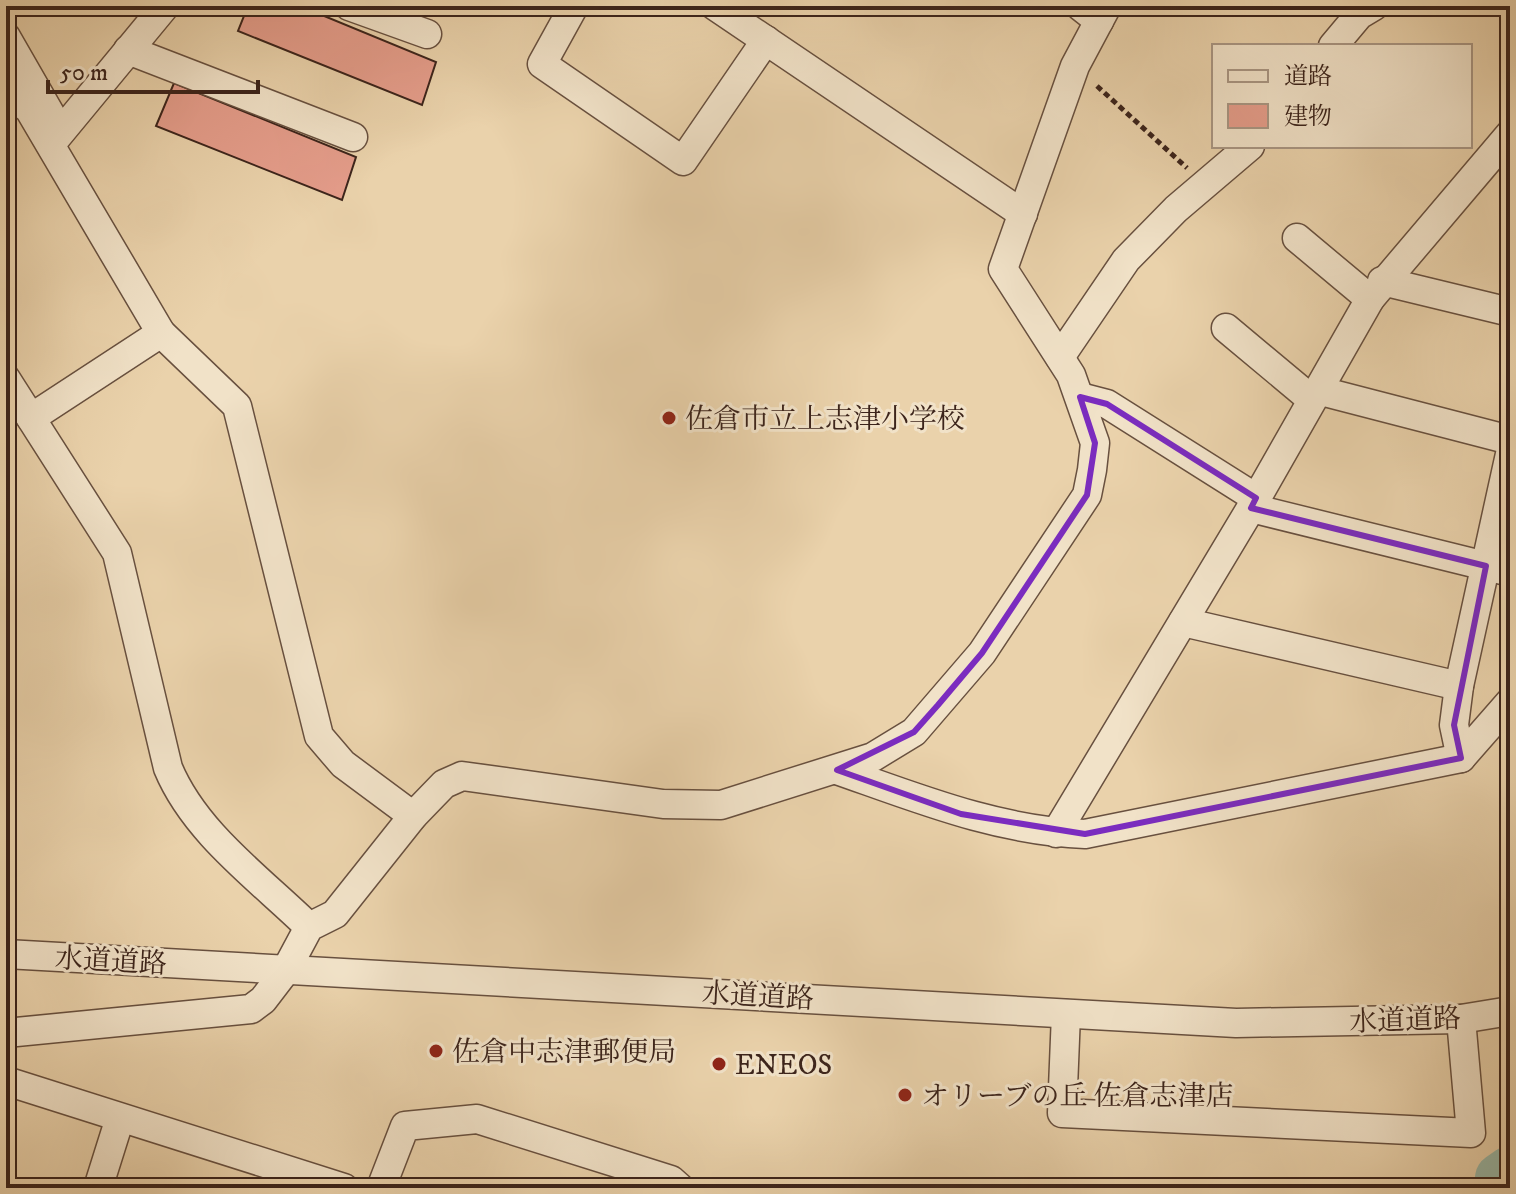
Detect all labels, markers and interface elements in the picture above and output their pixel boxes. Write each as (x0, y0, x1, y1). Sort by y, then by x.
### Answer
scale bar (48, 44, 258, 94)
legend (1212, 44, 1472, 148)
text: 50 m (60, 58, 108, 88)
text: 道路 (1284, 62, 1332, 92)
text: 建物 (1284, 102, 1332, 132)
place label: 佐倉市立上志津小学校 (685, 402, 965, 437)
marker: 佐倉市立上志津小学校 (660, 409, 678, 427)
street label: 水道道路 (54, 941, 168, 982)
street label: 水道道路 (701, 976, 815, 1017)
street label: 水道道路 (1348, 1001, 1462, 1040)
place label: 佐倉中志津郵便局 (452, 1035, 676, 1070)
marker: 佐倉中志津郵便局 (427, 1042, 445, 1060)
place label: ENEOS (735, 1048, 832, 1083)
marker: ENEOS (710, 1055, 728, 1073)
place label: オリーブの丘 佐倉志津店 (921, 1079, 1234, 1114)
marker: オリーブの丘 佐倉志津店 (896, 1086, 914, 1104)

